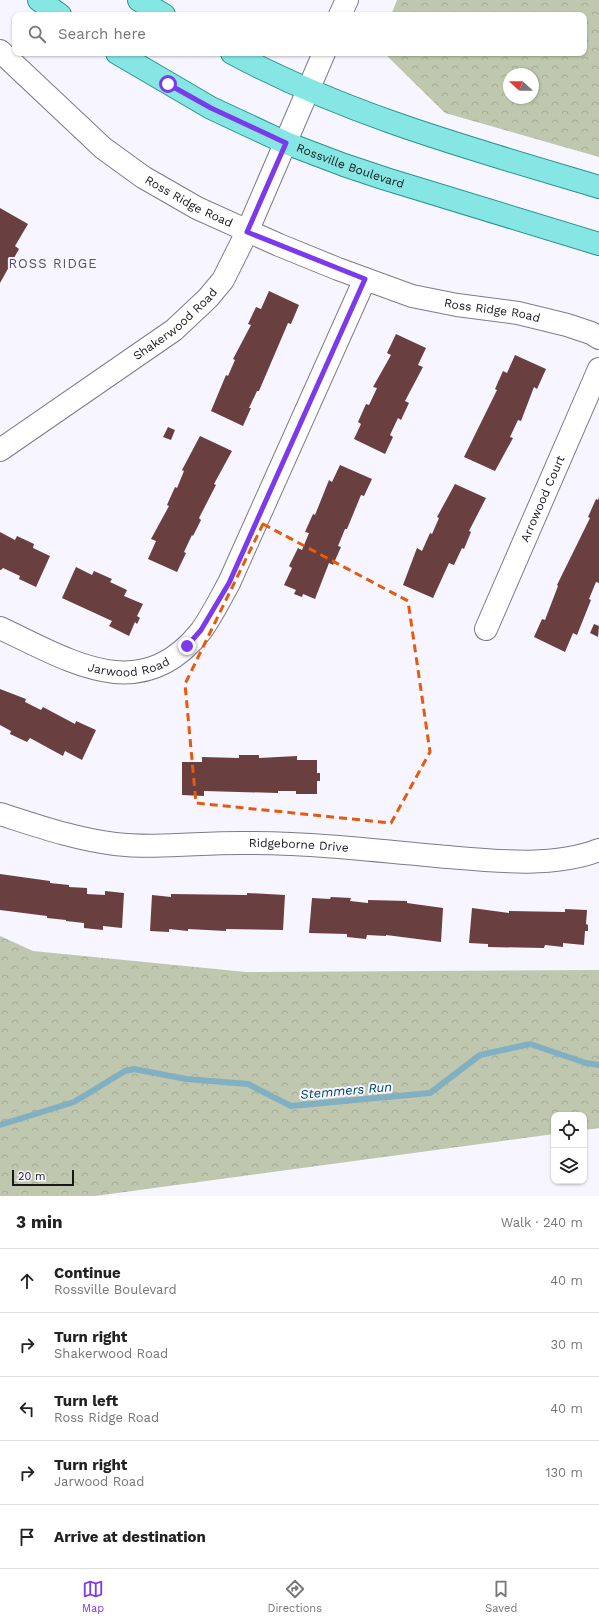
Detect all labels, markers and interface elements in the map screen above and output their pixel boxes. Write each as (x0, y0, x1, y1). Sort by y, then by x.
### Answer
search box (12, 12, 587, 56)
icon: search (26, 23, 48, 45)
text: Search here (58, 25, 146, 43)
north arrow (503, 68, 539, 104)
route start (159, 75, 177, 93)
street label: Rossville Boulevard (294, 141, 406, 191)
street label: Ross Ridge Road (143, 173, 235, 230)
district label: ROSS RIDGE (9, 256, 97, 271)
street label: Shakerwood Road (130, 285, 220, 363)
street label: Ross Ridge Road (443, 296, 542, 325)
street label: Arrowood Court (518, 453, 568, 544)
route end (178, 637, 196, 655)
street label: Jarwood Road (86, 654, 172, 679)
street label: Ridgeborne Drive (249, 836, 349, 855)
water label: Stemmers Run (299, 1079, 393, 1102)
map controls (551, 1112, 587, 1184)
button: locate (551, 1112, 587, 1148)
button: layers (551, 1148, 587, 1184)
scale bar (12, 1168, 74, 1187)
text: 20 m (18, 1170, 46, 1183)
text: 3 min (16, 1212, 62, 1232)
text: Walk · 240 m (501, 1215, 583, 1230)
text: Continue (54, 1264, 121, 1282)
icon: ahead (16, 1270, 38, 1292)
text: 40 m (550, 1273, 583, 1288)
text: Rossville Boulevard (54, 1282, 177, 1297)
text: Turn right (54, 1328, 127, 1346)
icon: right (16, 1334, 38, 1356)
text: 30 m (551, 1337, 583, 1352)
text: Shakerwood Road (54, 1346, 168, 1361)
text: Turn left (54, 1392, 118, 1410)
icon: left (16, 1398, 38, 1420)
text: 40 m (550, 1401, 583, 1416)
text: Ross Ridge Road (54, 1410, 159, 1425)
text: Turn right (54, 1456, 127, 1474)
icon: right (16, 1462, 38, 1484)
text: 130 m (545, 1465, 583, 1480)
text: Jarwood Road (54, 1474, 144, 1489)
icon: arrive (16, 1526, 38, 1548)
text: Arrive at destination (54, 1528, 206, 1546)
tab: Map (82, 1578, 104, 1615)
tab: Directions (268, 1578, 322, 1615)
tab: Saved (485, 1578, 517, 1615)

